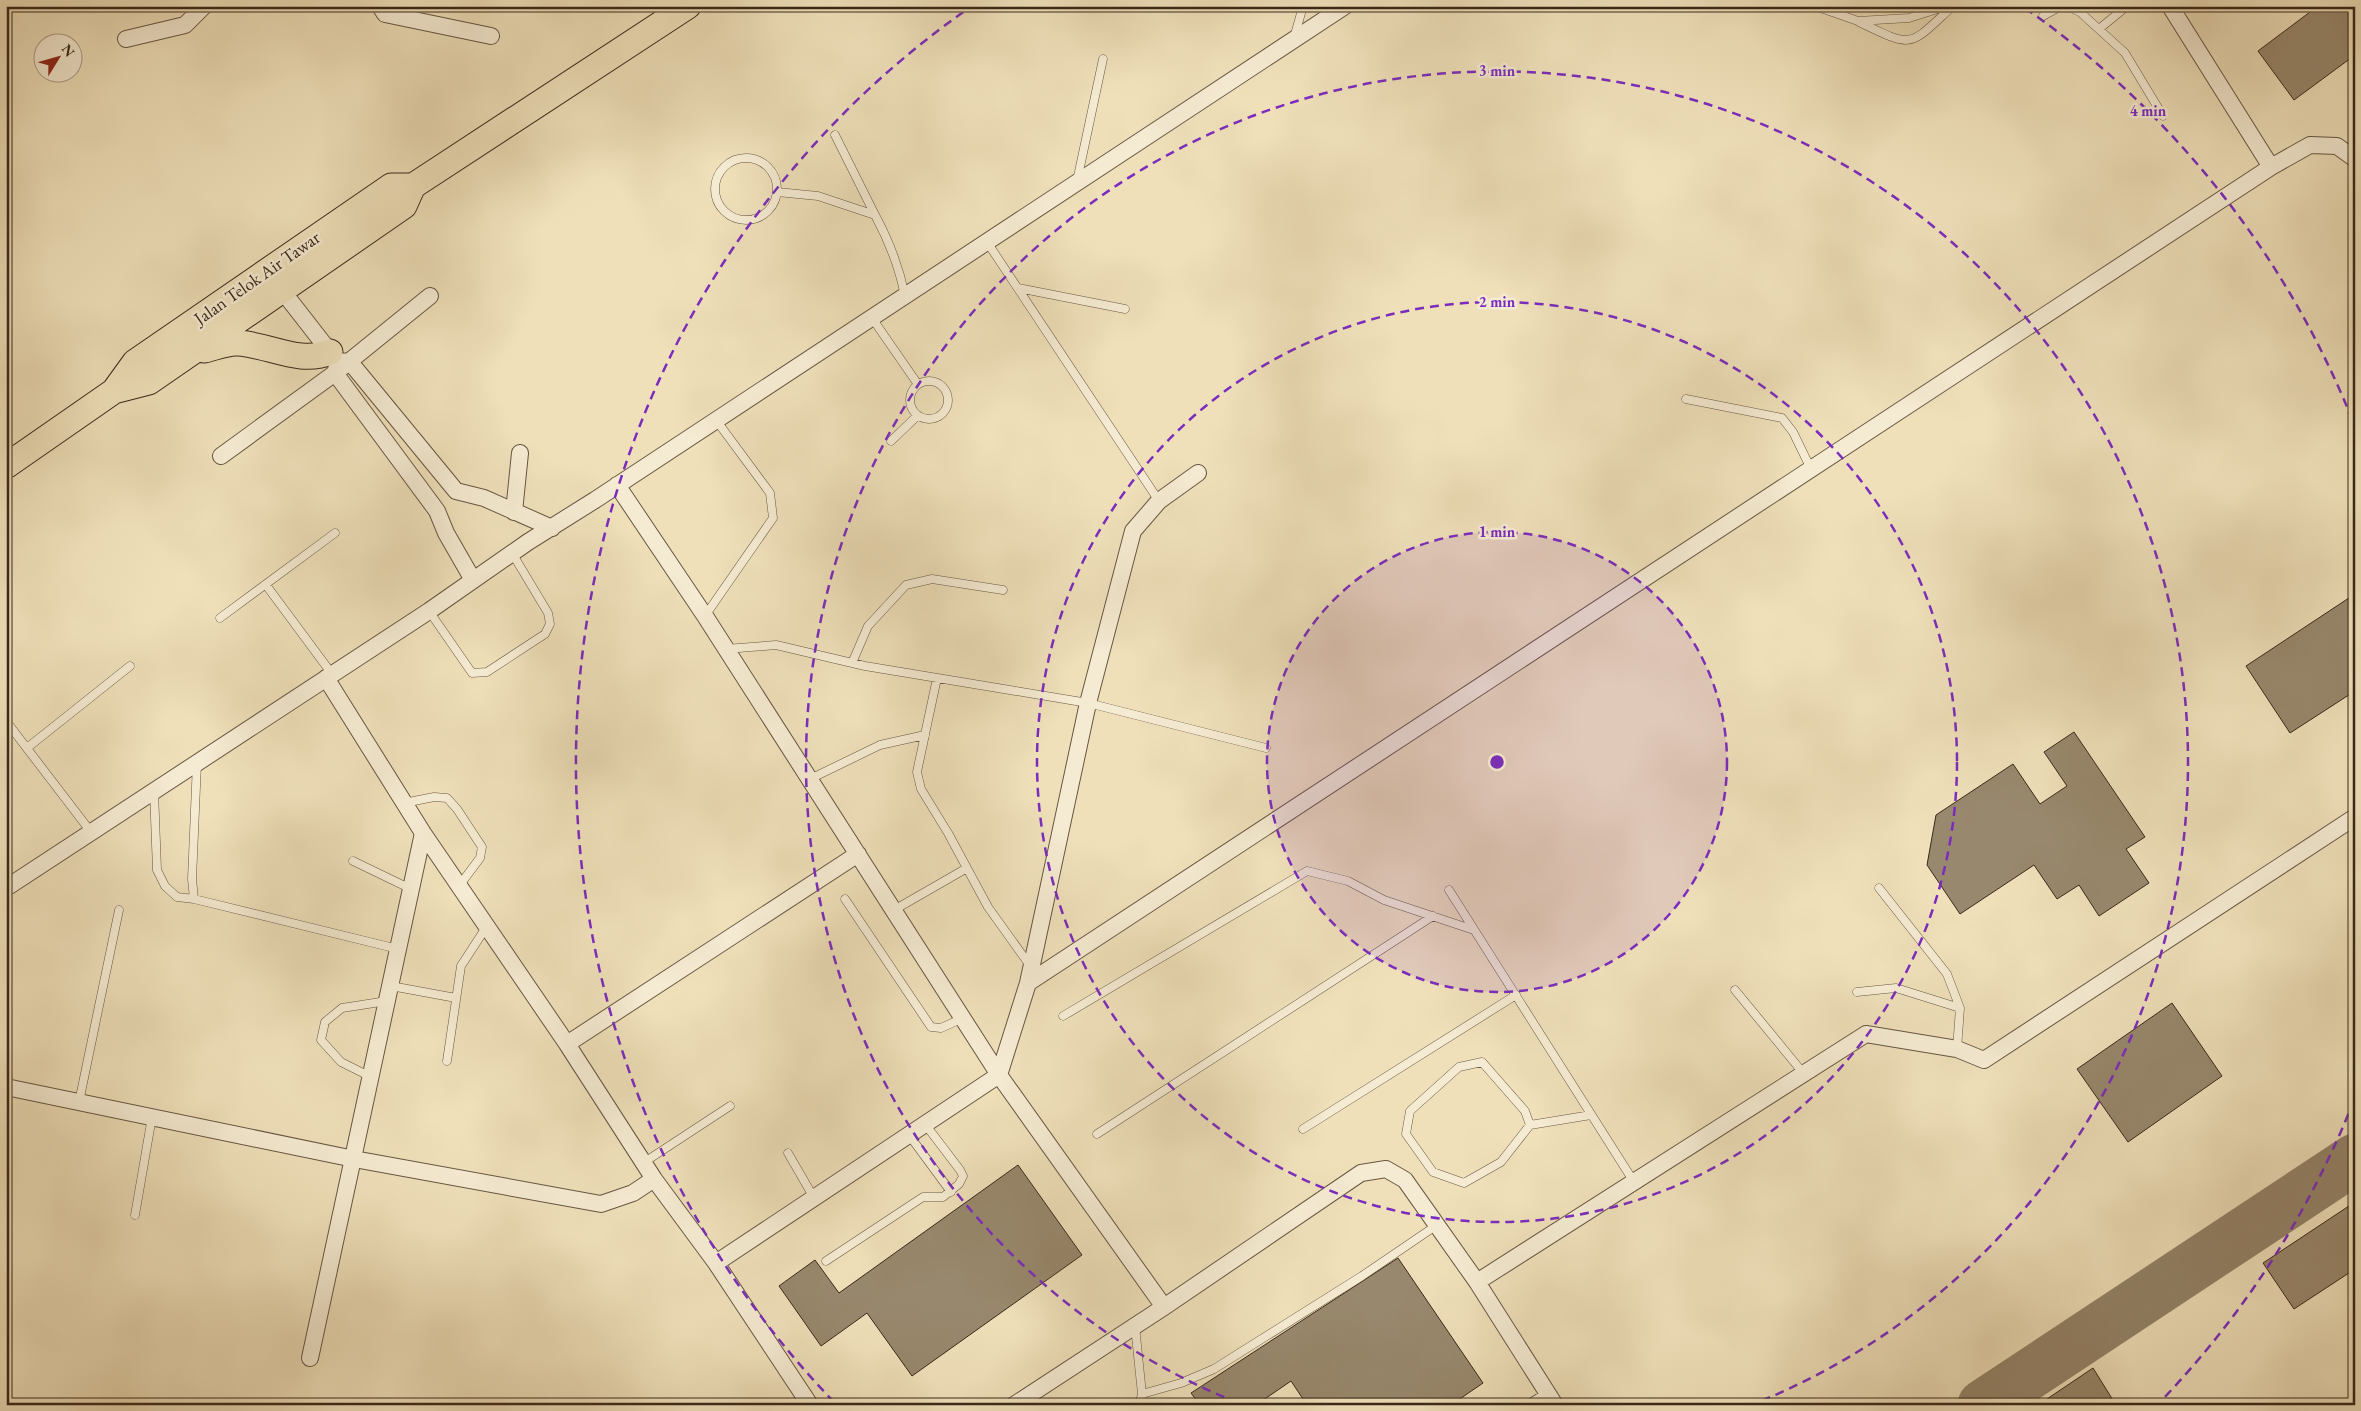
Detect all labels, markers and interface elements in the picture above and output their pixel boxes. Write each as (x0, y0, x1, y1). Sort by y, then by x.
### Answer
north arrow (32, 32, 82, 82)
text: N (58, 40, 79, 61)
text: 3 min (1479, 61, 1516, 80)
text: 4 min (2130, 101, 2167, 120)
street label: Jalan Telok Air Tawar (188, 225, 324, 331)
text: 2 min (1479, 292, 1516, 311)
text: 1 min (1479, 522, 1516, 541)
centre of rings (1488, 753, 1506, 771)

